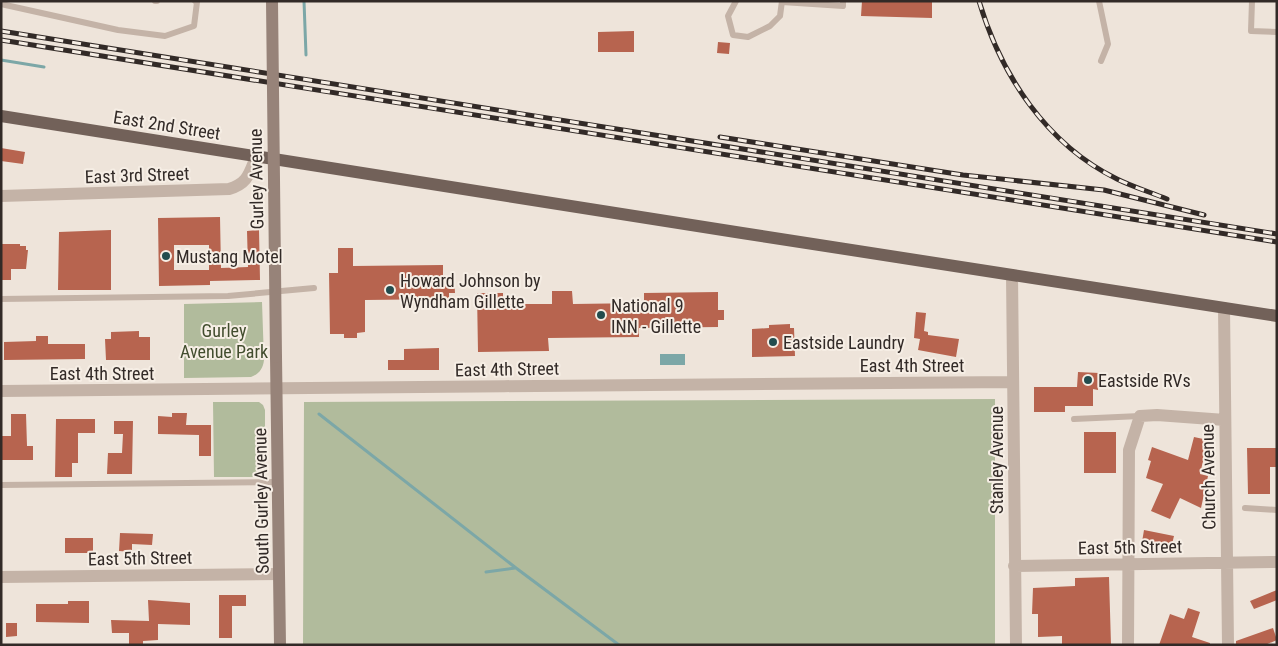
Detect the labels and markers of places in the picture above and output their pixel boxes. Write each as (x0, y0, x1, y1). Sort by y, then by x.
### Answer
place label: Mustang Motel (176, 246, 283, 267)
marker: Mustang Motel (160, 250, 172, 262)
place label: Howard Johnson by Wyndham Gillette (400, 270, 541, 312)
marker: Howard Johnson by Wyndham Gillette (384, 284, 396, 296)
place label: National 9 INN - Gillette (611, 295, 701, 337)
marker: National 9 INN - Gillette (595, 309, 607, 321)
place label: Eastside Laundry (783, 332, 905, 353)
marker: Eastside Laundry (767, 336, 779, 348)
place label: Eastside RVs (1098, 370, 1191, 391)
marker: Eastside RVs (1082, 374, 1094, 386)

